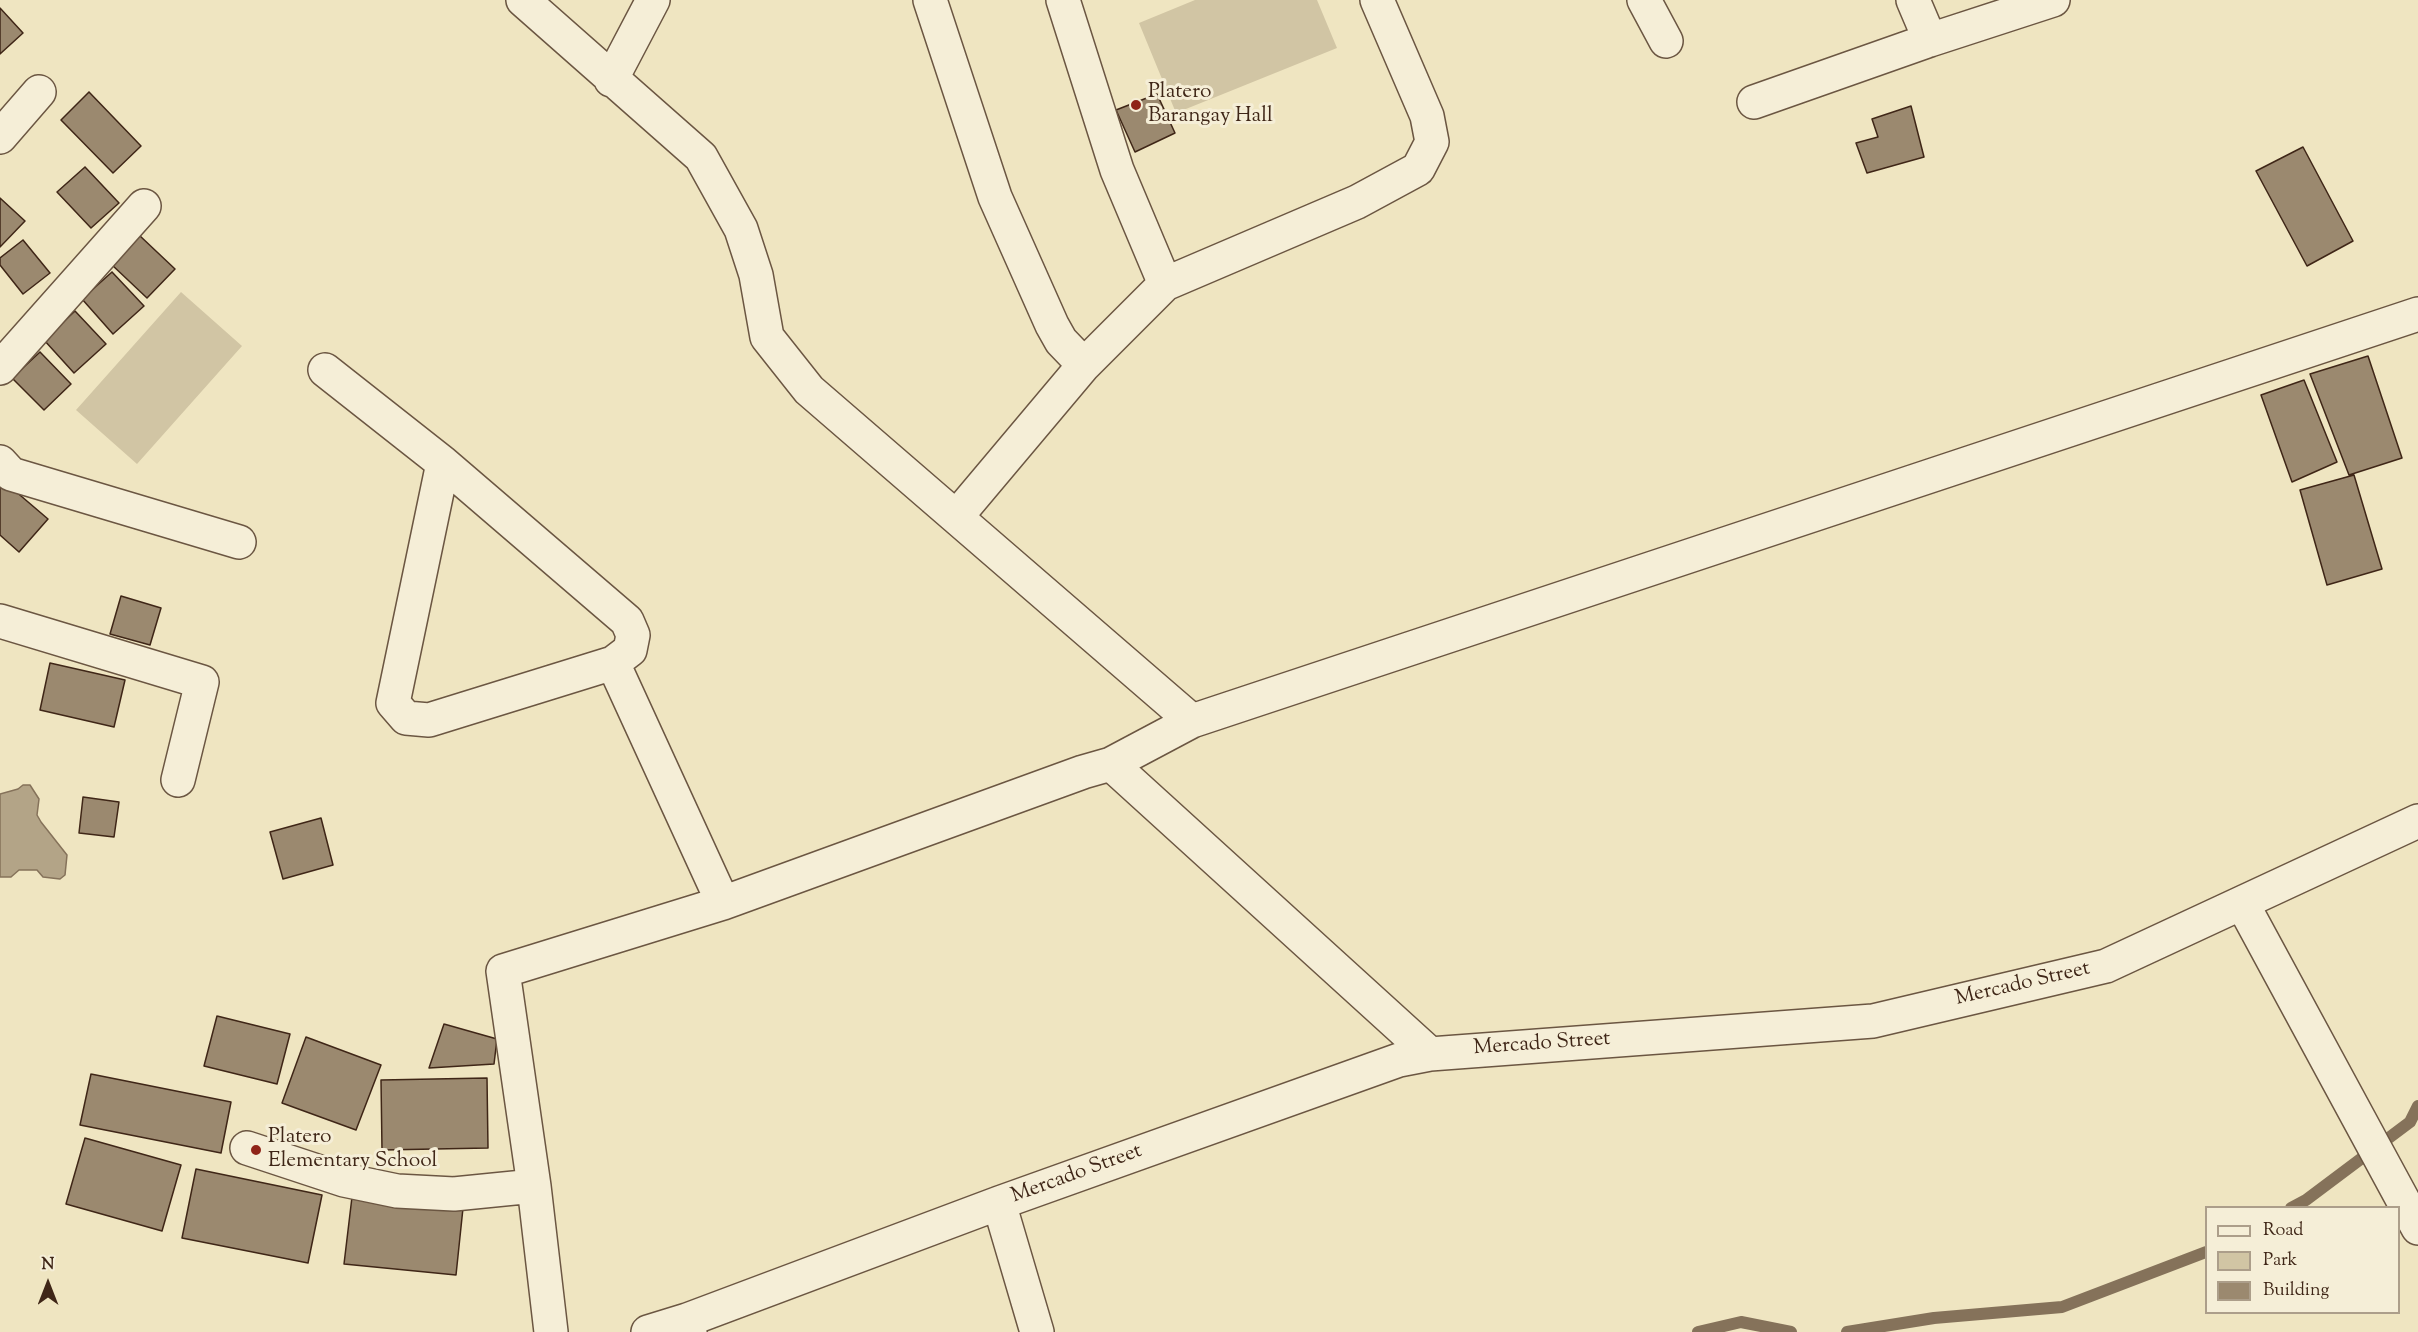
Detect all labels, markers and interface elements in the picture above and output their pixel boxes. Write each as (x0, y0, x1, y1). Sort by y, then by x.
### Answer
place label: Platero Barangay Hall (1148, 80, 1273, 130)
marker: Platero Barangay Hall (1129, 98, 1143, 112)
street label: Mercado Street (1953, 957, 2093, 1013)
street label: Mercado Street (1473, 1028, 1611, 1062)
place label: Platero Elementary School (268, 1125, 437, 1175)
street label: Mercado Street (1008, 1140, 1146, 1210)
marker: Platero Elementary School (249, 1143, 263, 1157)
legend (2205, 1206, 2400, 1314)
text: Road (2263, 1218, 2303, 1244)
text: Park (2263, 1248, 2297, 1274)
north arrow (18, 1254, 78, 1314)
text: N (42, 1254, 54, 1277)
text: Building (2263, 1278, 2329, 1304)

